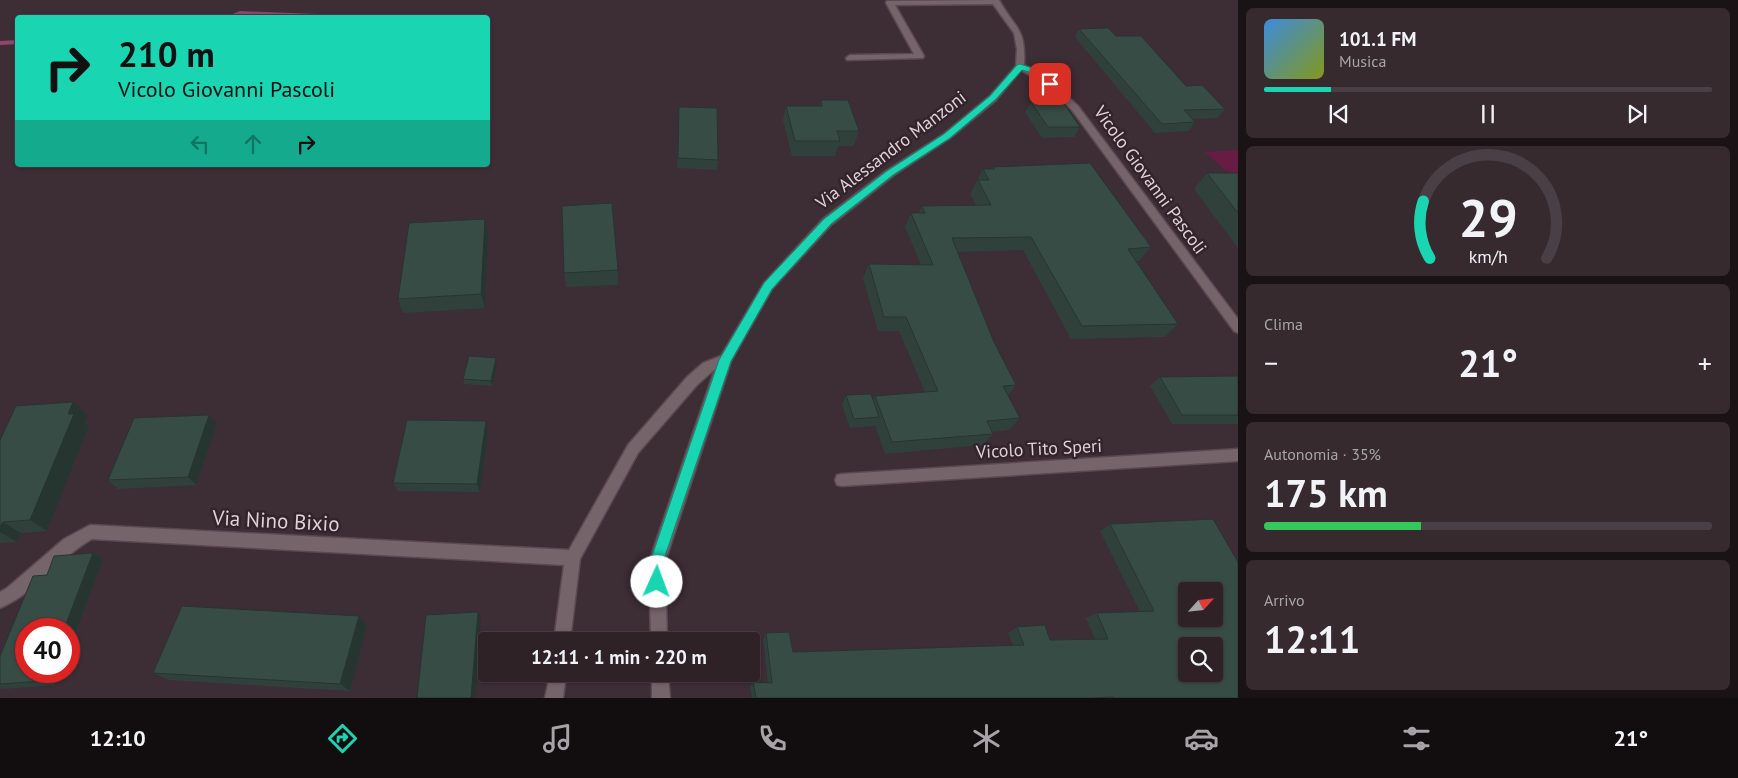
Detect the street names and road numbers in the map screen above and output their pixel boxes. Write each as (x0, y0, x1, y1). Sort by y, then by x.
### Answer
street label: Via Alessandro Manzoni (810, 86, 970, 214)
street label: Vicolo Giovanni Pascoli (1088, 100, 1212, 258)
street label: Vicolo Tito Speri (974, 434, 1103, 463)
street label: Via Nino Bixio (211, 504, 340, 537)

